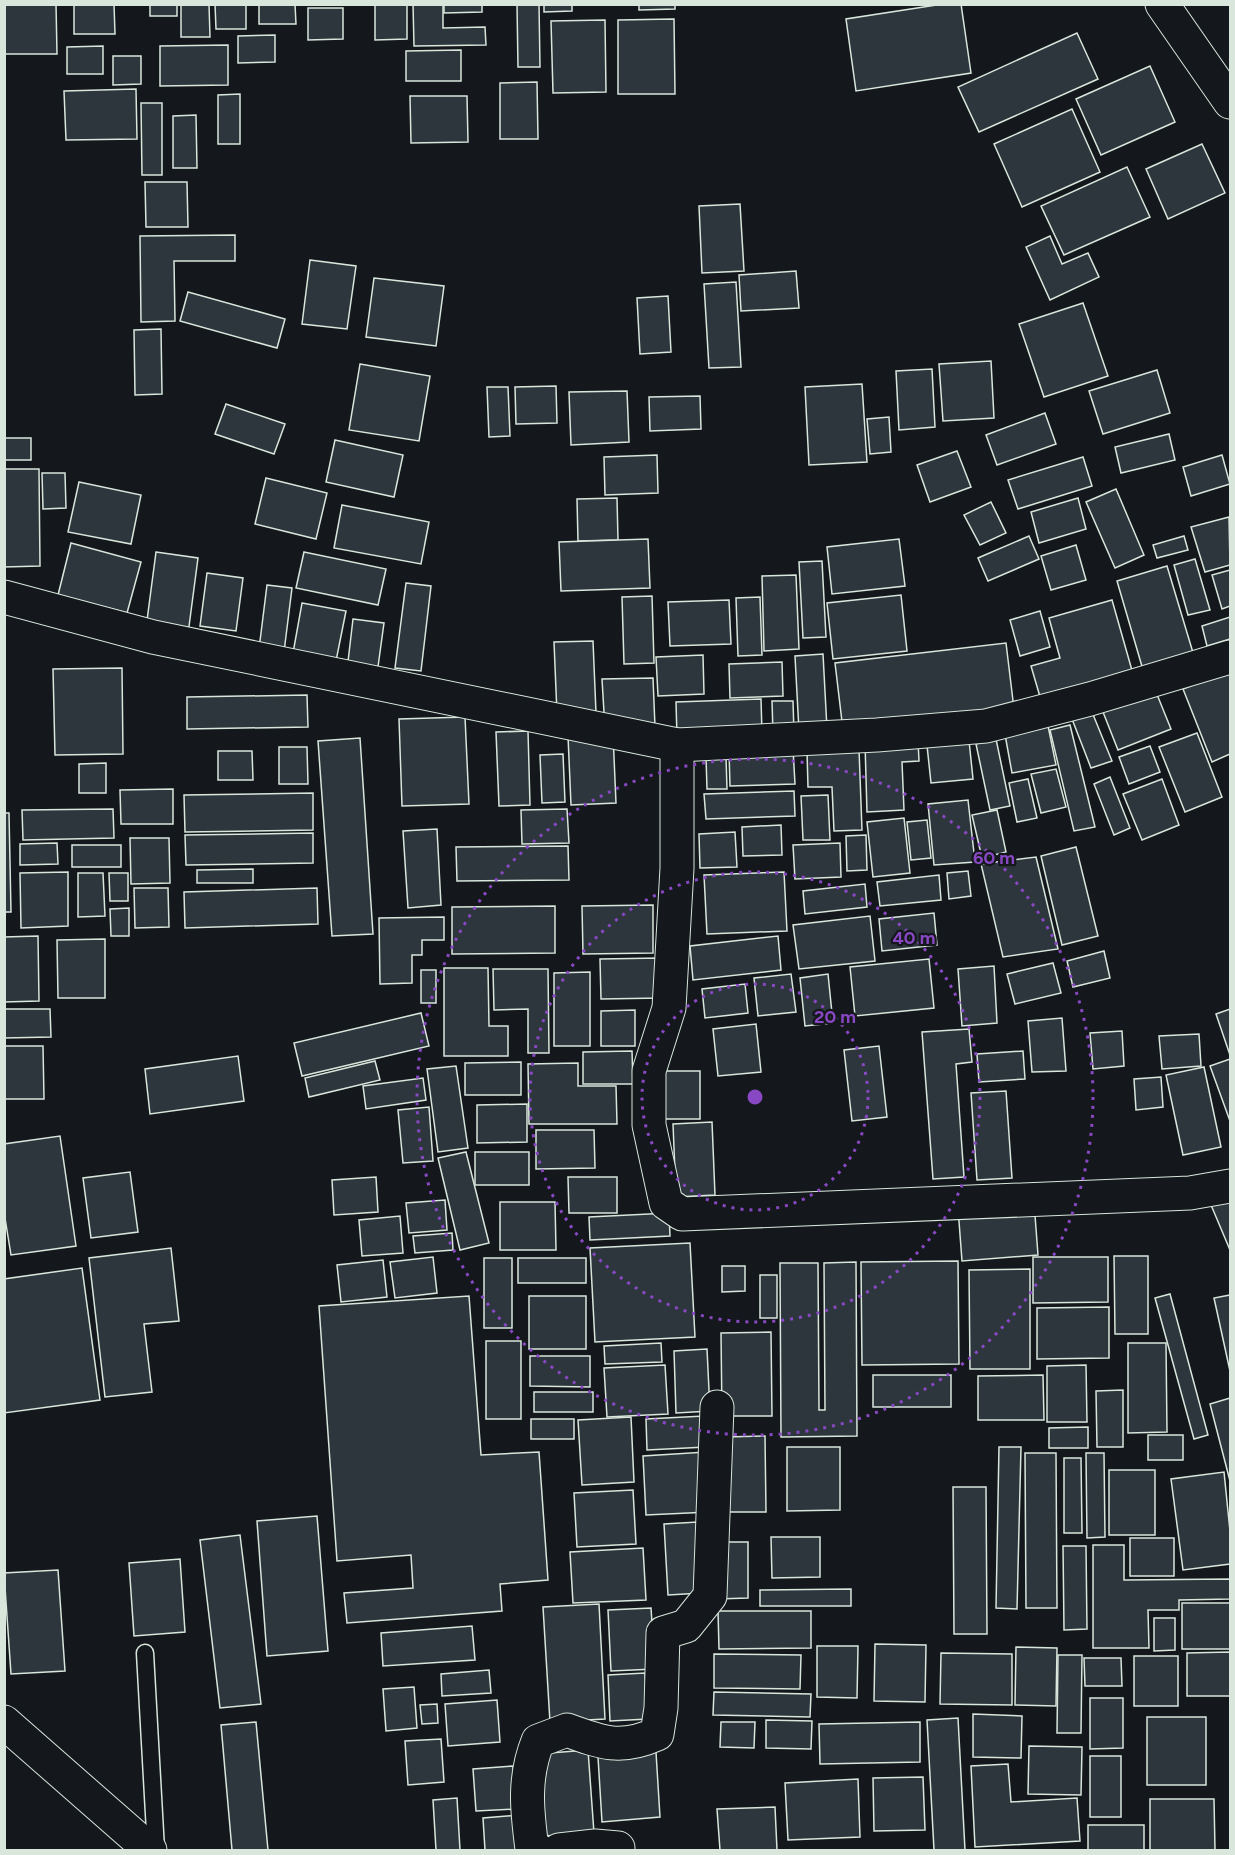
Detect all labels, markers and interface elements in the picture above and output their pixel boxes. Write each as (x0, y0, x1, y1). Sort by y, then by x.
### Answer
text: 60 m (973, 847, 1015, 869)
text: 40 m (892, 927, 936, 949)
text: 20 m (814, 1006, 856, 1028)
centre of rings (745, 1087, 765, 1107)

